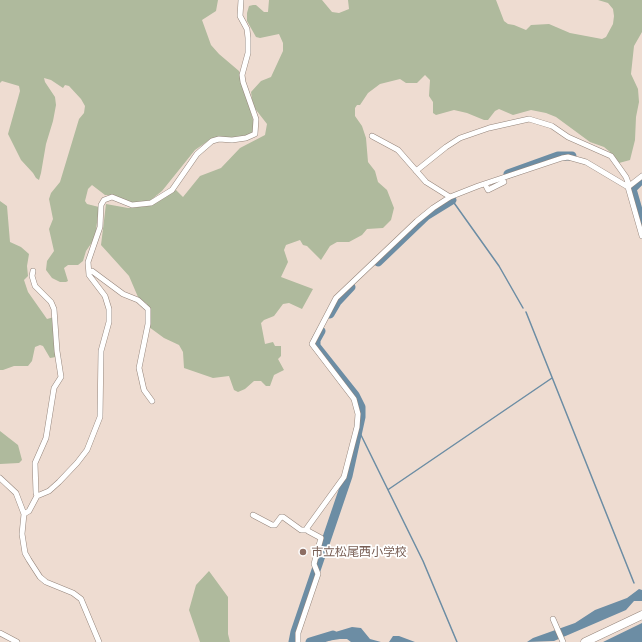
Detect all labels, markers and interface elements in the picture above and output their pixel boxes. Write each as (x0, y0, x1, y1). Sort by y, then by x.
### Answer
place label: 市立松尾西小学校 (311, 545, 407, 559)
marker: 市立松尾西小学校 (298, 547, 308, 557)

